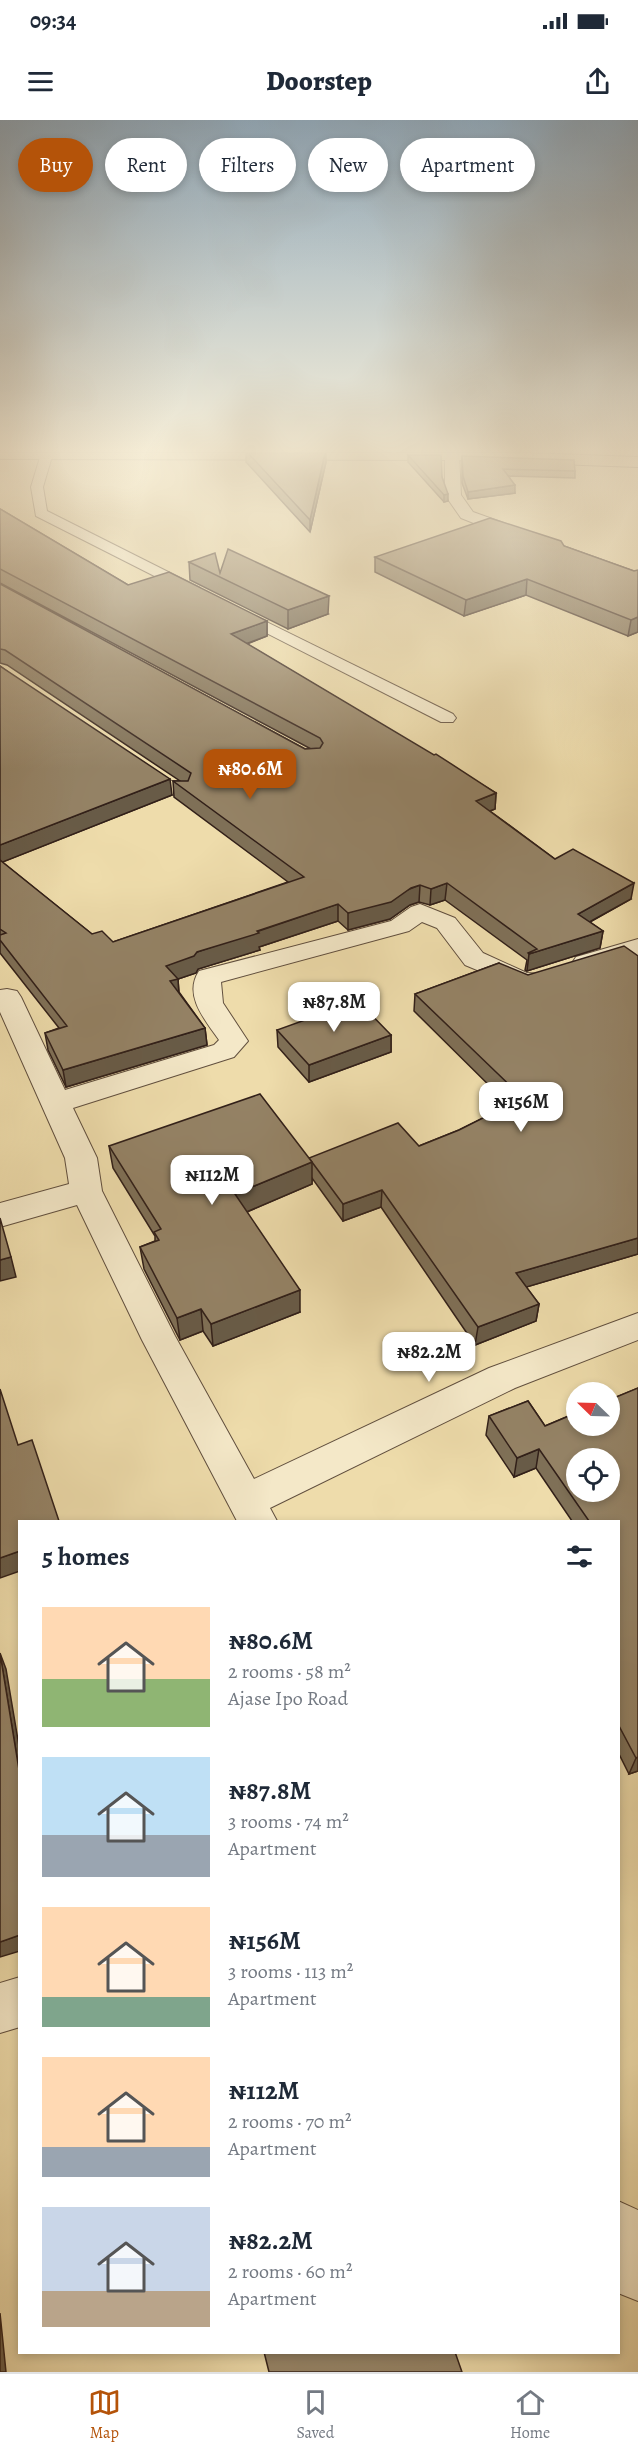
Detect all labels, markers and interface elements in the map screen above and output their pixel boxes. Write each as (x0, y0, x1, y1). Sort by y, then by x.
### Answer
text: 09:34 (30, 6, 76, 36)
text: Doorstep (266, 63, 372, 99)
icon: menu (24, 65, 57, 98)
icon: share (581, 65, 614, 98)
chip: Buy (18, 138, 93, 192)
chip: Rent (105, 138, 187, 192)
chip: Filters (199, 138, 296, 192)
chip: New (308, 138, 388, 192)
chip: Apartment (400, 138, 535, 192)
pin: ₦80.6M (201, 749, 299, 800)
text: ₦80.6M (217, 755, 283, 782)
pin: ₦87.8M (285, 982, 383, 1033)
text: ₦87.8M (302, 988, 366, 1015)
pin: ₦156M (479, 1082, 563, 1133)
text: ₦156M (493, 1088, 549, 1115)
pin: ₦112M (170, 1155, 254, 1206)
text: ₦112M (185, 1161, 239, 1188)
pin: ₦82.2M (380, 1332, 478, 1383)
text: ₦82.2M (396, 1338, 462, 1365)
north arrow (566, 1382, 620, 1436)
map controls (566, 1382, 620, 1502)
button: locate (566, 1448, 620, 1502)
text: 5 homes (42, 1539, 130, 1574)
icon: filters (563, 1540, 596, 1573)
text: ₦80.6M (228, 1623, 313, 1658)
icon: home (90, 1631, 162, 1703)
text: 2 rooms · 58 m² (228, 1658, 351, 1685)
text: Ajase Ipo Road (228, 1685, 348, 1712)
text: ₦87.8M (228, 1773, 311, 1808)
icon: home (90, 1781, 162, 1853)
text: 3 rooms · 74 m² (228, 1808, 349, 1835)
text: Apartment (228, 1835, 317, 1862)
text: ₦156M (228, 1923, 301, 1958)
icon: home (90, 1931, 162, 2003)
text: 3 rooms · 113 m² (228, 1958, 353, 1985)
text: Apartment (228, 1985, 317, 2012)
text: ₦112M (228, 2073, 299, 2108)
icon: home (90, 2081, 162, 2153)
text: 2 rooms · 70 m² (228, 2108, 352, 2135)
text: Apartment (228, 2135, 317, 2162)
text: ₦82.2M (228, 2223, 313, 2258)
icon: home (90, 2231, 162, 2303)
text: 2 rooms · 60 m² (228, 2258, 352, 2285)
text: Apartment (228, 2285, 317, 2312)
tab: Map (88, 2386, 121, 2444)
tab: Saved (296, 2386, 334, 2444)
tab: Home (510, 2386, 550, 2444)

